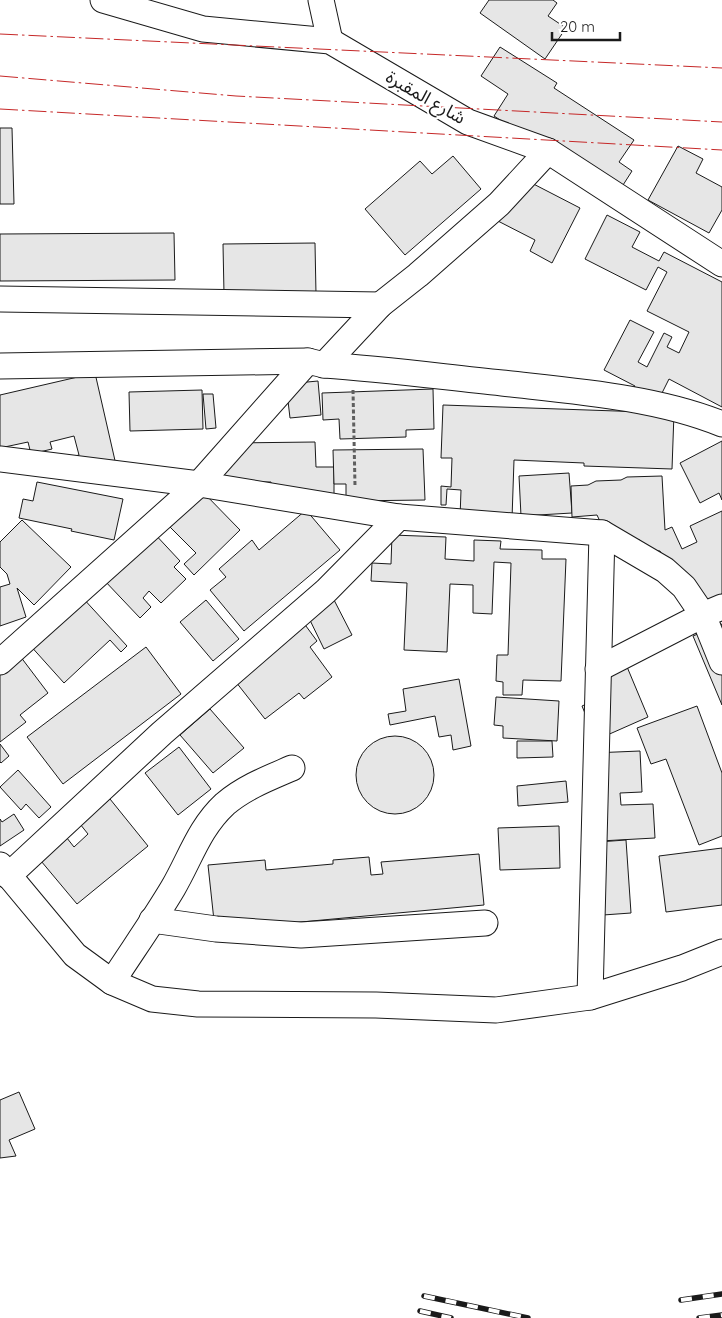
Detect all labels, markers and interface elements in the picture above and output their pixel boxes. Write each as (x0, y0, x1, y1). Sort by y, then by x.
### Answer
scale bar (552, 10, 620, 42)
text: 20 m (560, 17, 595, 36)
street label: شارع المقبرة (381, 65, 470, 132)

